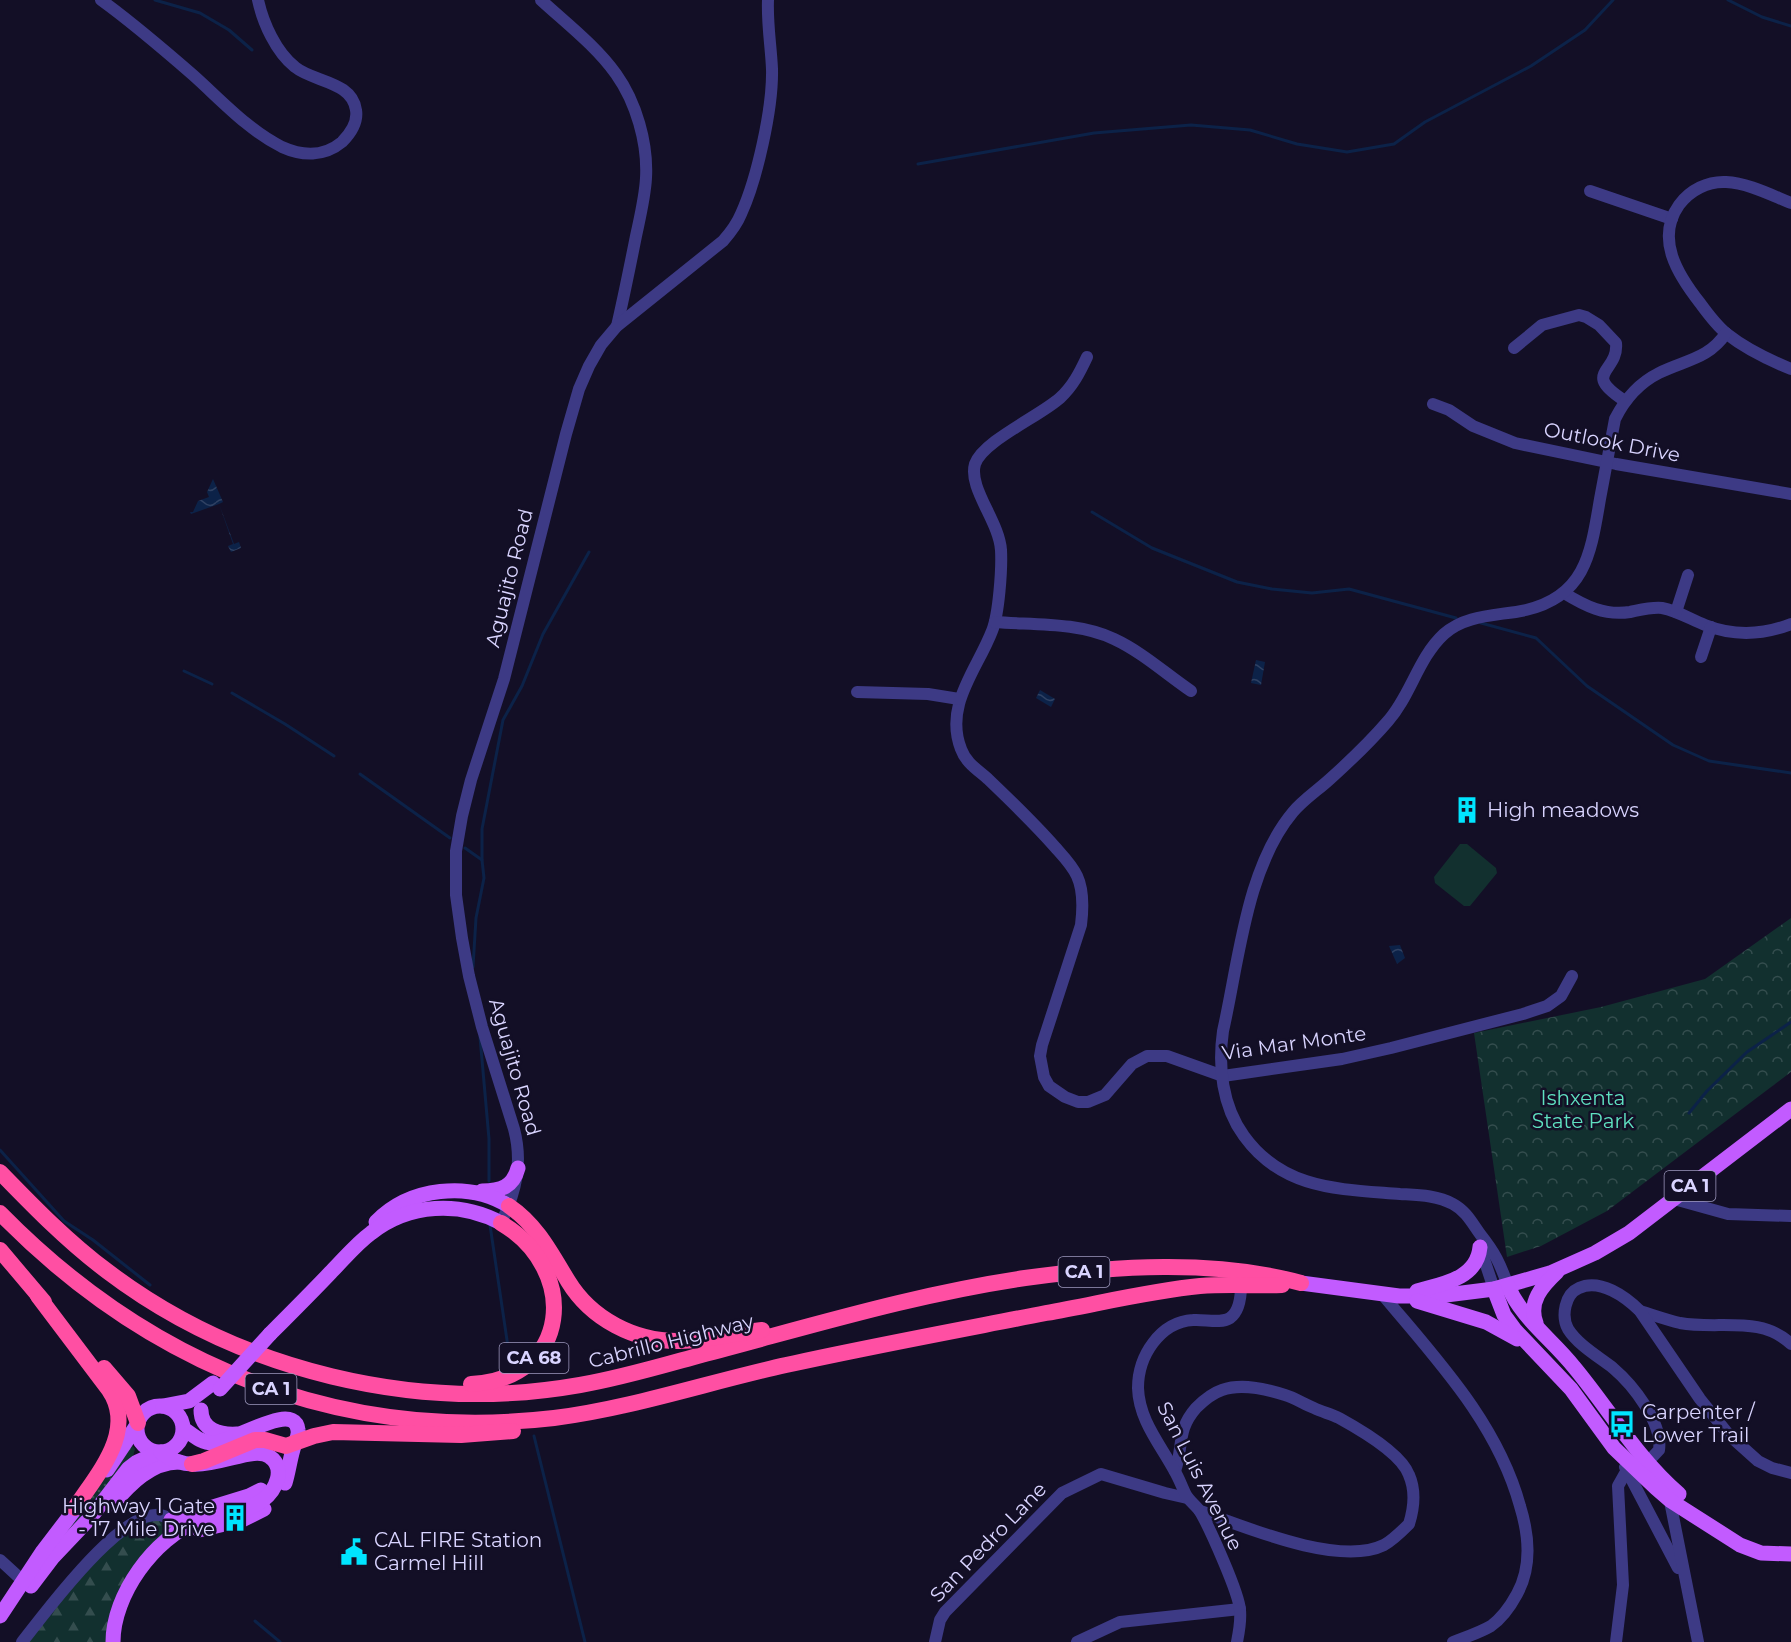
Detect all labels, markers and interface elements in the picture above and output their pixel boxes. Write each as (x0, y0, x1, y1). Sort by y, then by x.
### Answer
street label: Outlook Drive (1542, 417, 1682, 467)
street label: Aguajito Road (480, 506, 538, 650)
building icon: High meadows (1452, 795, 1482, 825)
place label: High meadows (1487, 798, 1639, 822)
street label: Aguajito Road (484, 996, 546, 1138)
street label: Via Mar Monte (1220, 1021, 1368, 1065)
park label: Ishxenta State Park (1532, 1086, 1634, 1133)
road number: CA 1 (1664, 1171, 1716, 1201)
road number: CA 1 (1058, 1257, 1110, 1287)
street label: Cabrillo Highway (586, 1309, 756, 1373)
road number: CA 68 (500, 1343, 568, 1373)
road number: CA 1 (246, 1374, 296, 1404)
street label: San Luis Avenue (1152, 1398, 1248, 1554)
place label: Carpenter / Lower Trail (1642, 1400, 1756, 1447)
bus stop icon: Carpenter / Lower Trail (1607, 1409, 1637, 1439)
street label: San Pedro Lane (925, 1477, 1051, 1607)
place label: Highway 1 Gate - 17 Mile Drive (62, 1494, 215, 1541)
building icon: Highway 1 Gate - 17 Mile Drive (220, 1503, 250, 1533)
place label: CAL FIRE Station Carmel Hill (374, 1528, 542, 1575)
public building icon: CAL FIRE Station Carmel Hill (339, 1537, 369, 1567)

